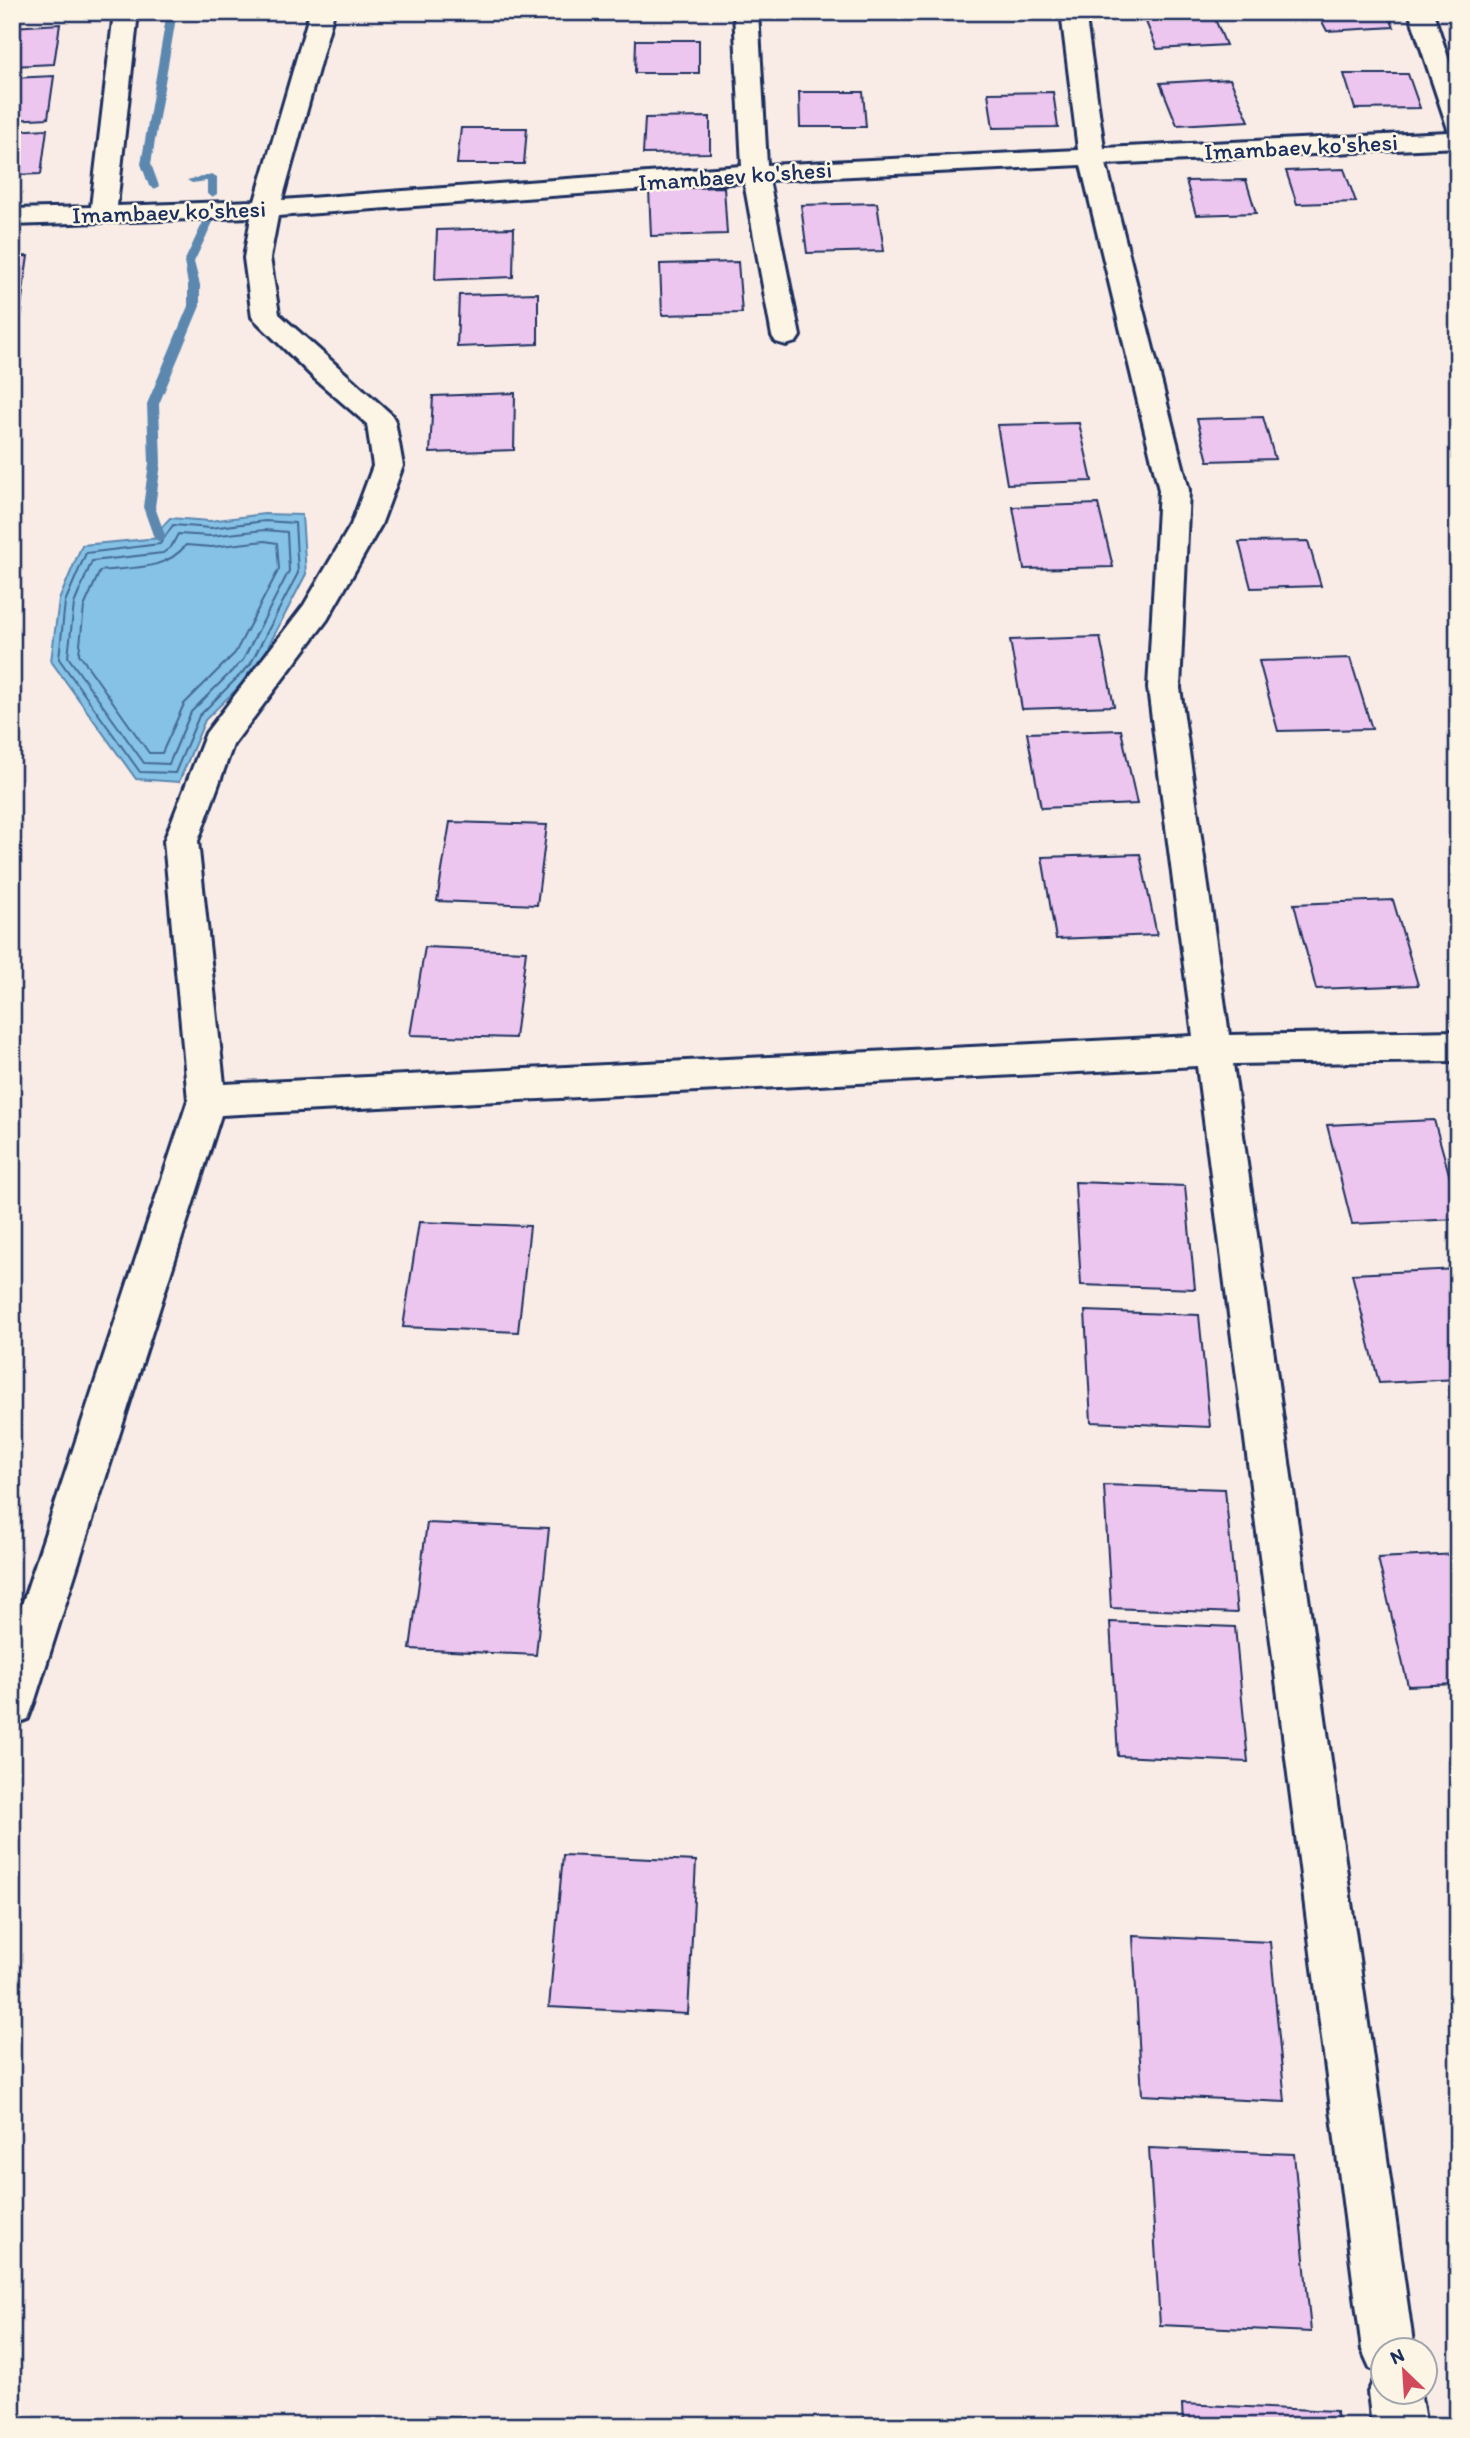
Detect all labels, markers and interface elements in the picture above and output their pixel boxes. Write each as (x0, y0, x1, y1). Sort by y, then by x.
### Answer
street label: Imambaev ko'shesi (1203, 127, 1399, 166)
street label: Imambaev ko'shesi (637, 154, 833, 197)
street label: Imambaev ko'shesi (71, 194, 267, 229)
north arrow (1368, 2336, 1438, 2406)
text: N (1386, 2343, 1408, 2369)

